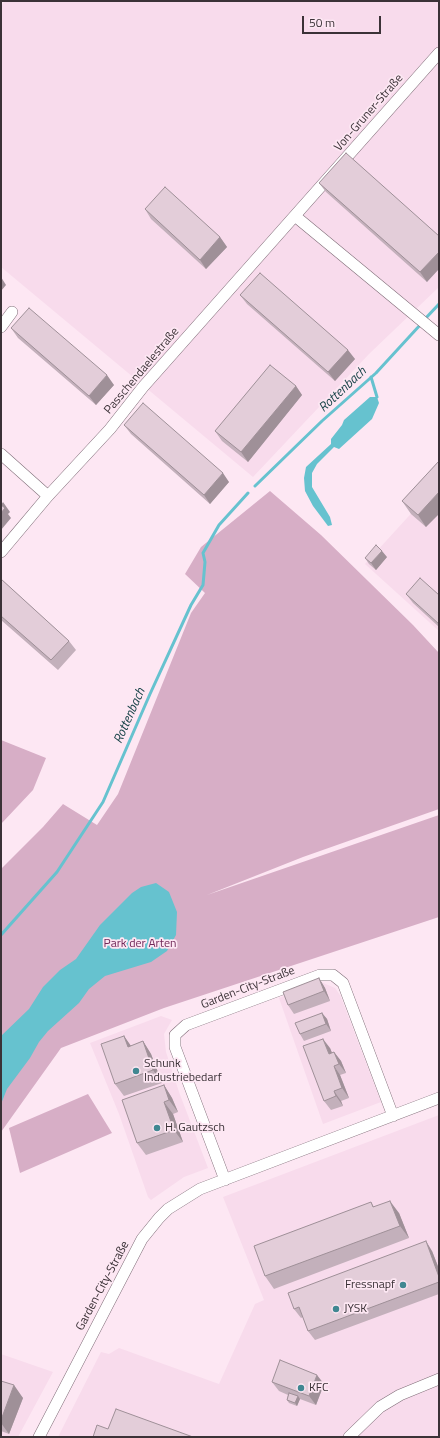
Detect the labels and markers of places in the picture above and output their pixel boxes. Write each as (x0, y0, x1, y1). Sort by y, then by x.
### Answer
place label: Schunk Industriebedarf (144, 1057, 222, 1085)
marker: Schunk Industriebedarf (131, 1066, 141, 1076)
place label: H. Gautzsch (165, 1121, 225, 1135)
marker: H. Gautzsch (152, 1123, 162, 1133)
place label: Fressnapf (345, 1278, 395, 1292)
marker: Fressnapf (398, 1280, 408, 1290)
place label: JYSK (344, 1302, 367, 1316)
marker: JYSK (331, 1304, 341, 1314)
place label: KFC (309, 1381, 329, 1395)
marker: KFC (296, 1383, 306, 1393)

